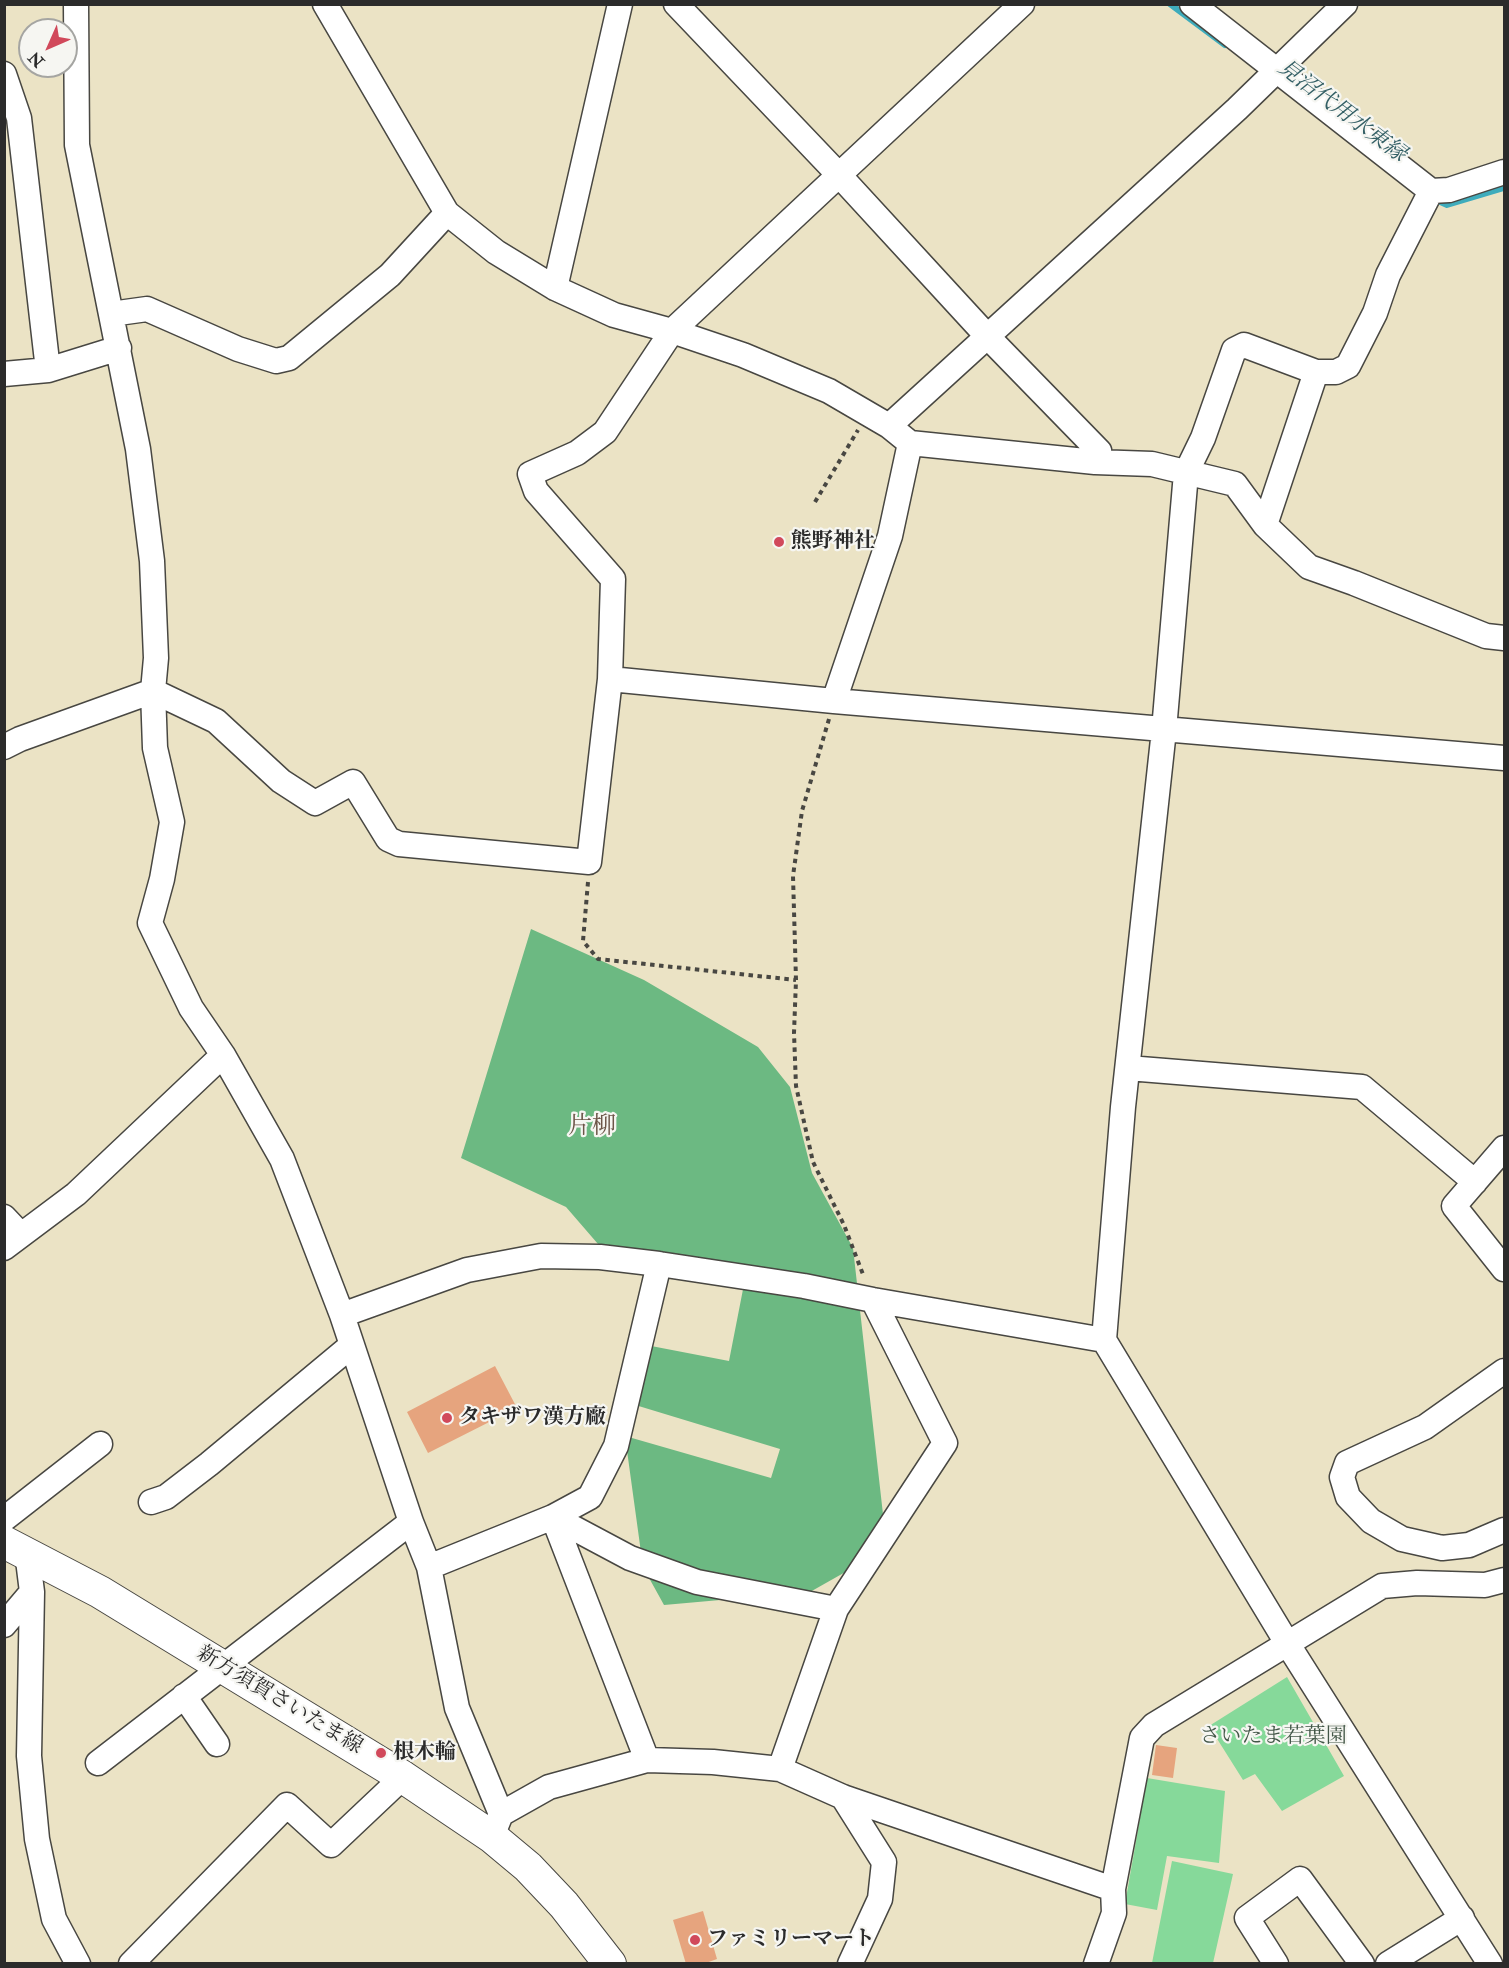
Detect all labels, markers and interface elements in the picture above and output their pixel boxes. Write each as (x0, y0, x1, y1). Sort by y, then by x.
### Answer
north arrow (18, 18, 78, 78)
text: N (25, 47, 49, 71)
water label: 見沼代用水東縁 (1272, 55, 1410, 169)
place label: 熊野神社 (791, 529, 875, 555)
marker: 熊野神社 (772, 535, 786, 549)
district label: 片柳 (568, 1114, 616, 1142)
place label: タキザワ漢方廠 (459, 1405, 606, 1431)
marker: タキザワ漢方廠 (440, 1411, 454, 1425)
street label: 新方須賀さいたま線 (192, 1642, 366, 1760)
park label: さいたま若葉園 (1200, 1724, 1346, 1750)
place label: 根木輪 (393, 1740, 456, 1766)
marker: 根木輪 (374, 1746, 388, 1760)
place label: ファミリーマート (707, 1927, 875, 1953)
marker: ファミリーマート (688, 1933, 702, 1947)

